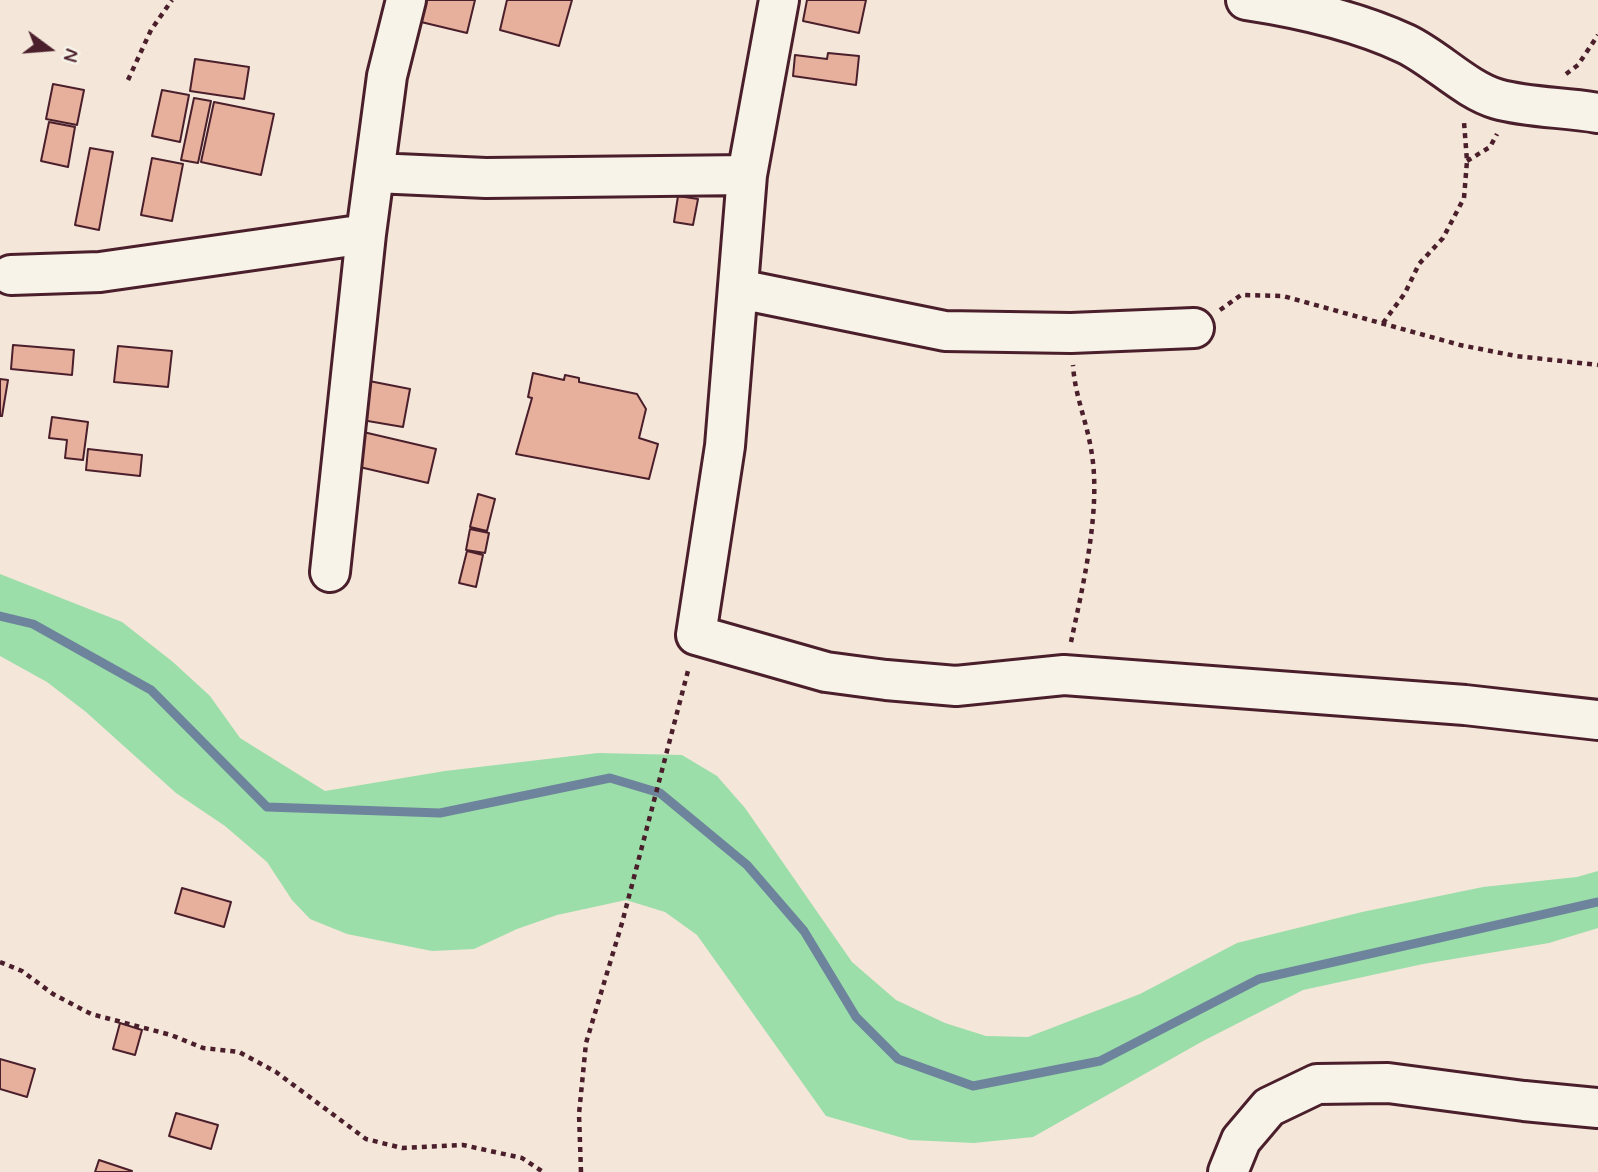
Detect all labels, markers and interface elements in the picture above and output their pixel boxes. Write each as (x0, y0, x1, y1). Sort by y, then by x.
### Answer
north arrow (14, 14, 84, 84)
text: N (56, 45, 83, 64)

